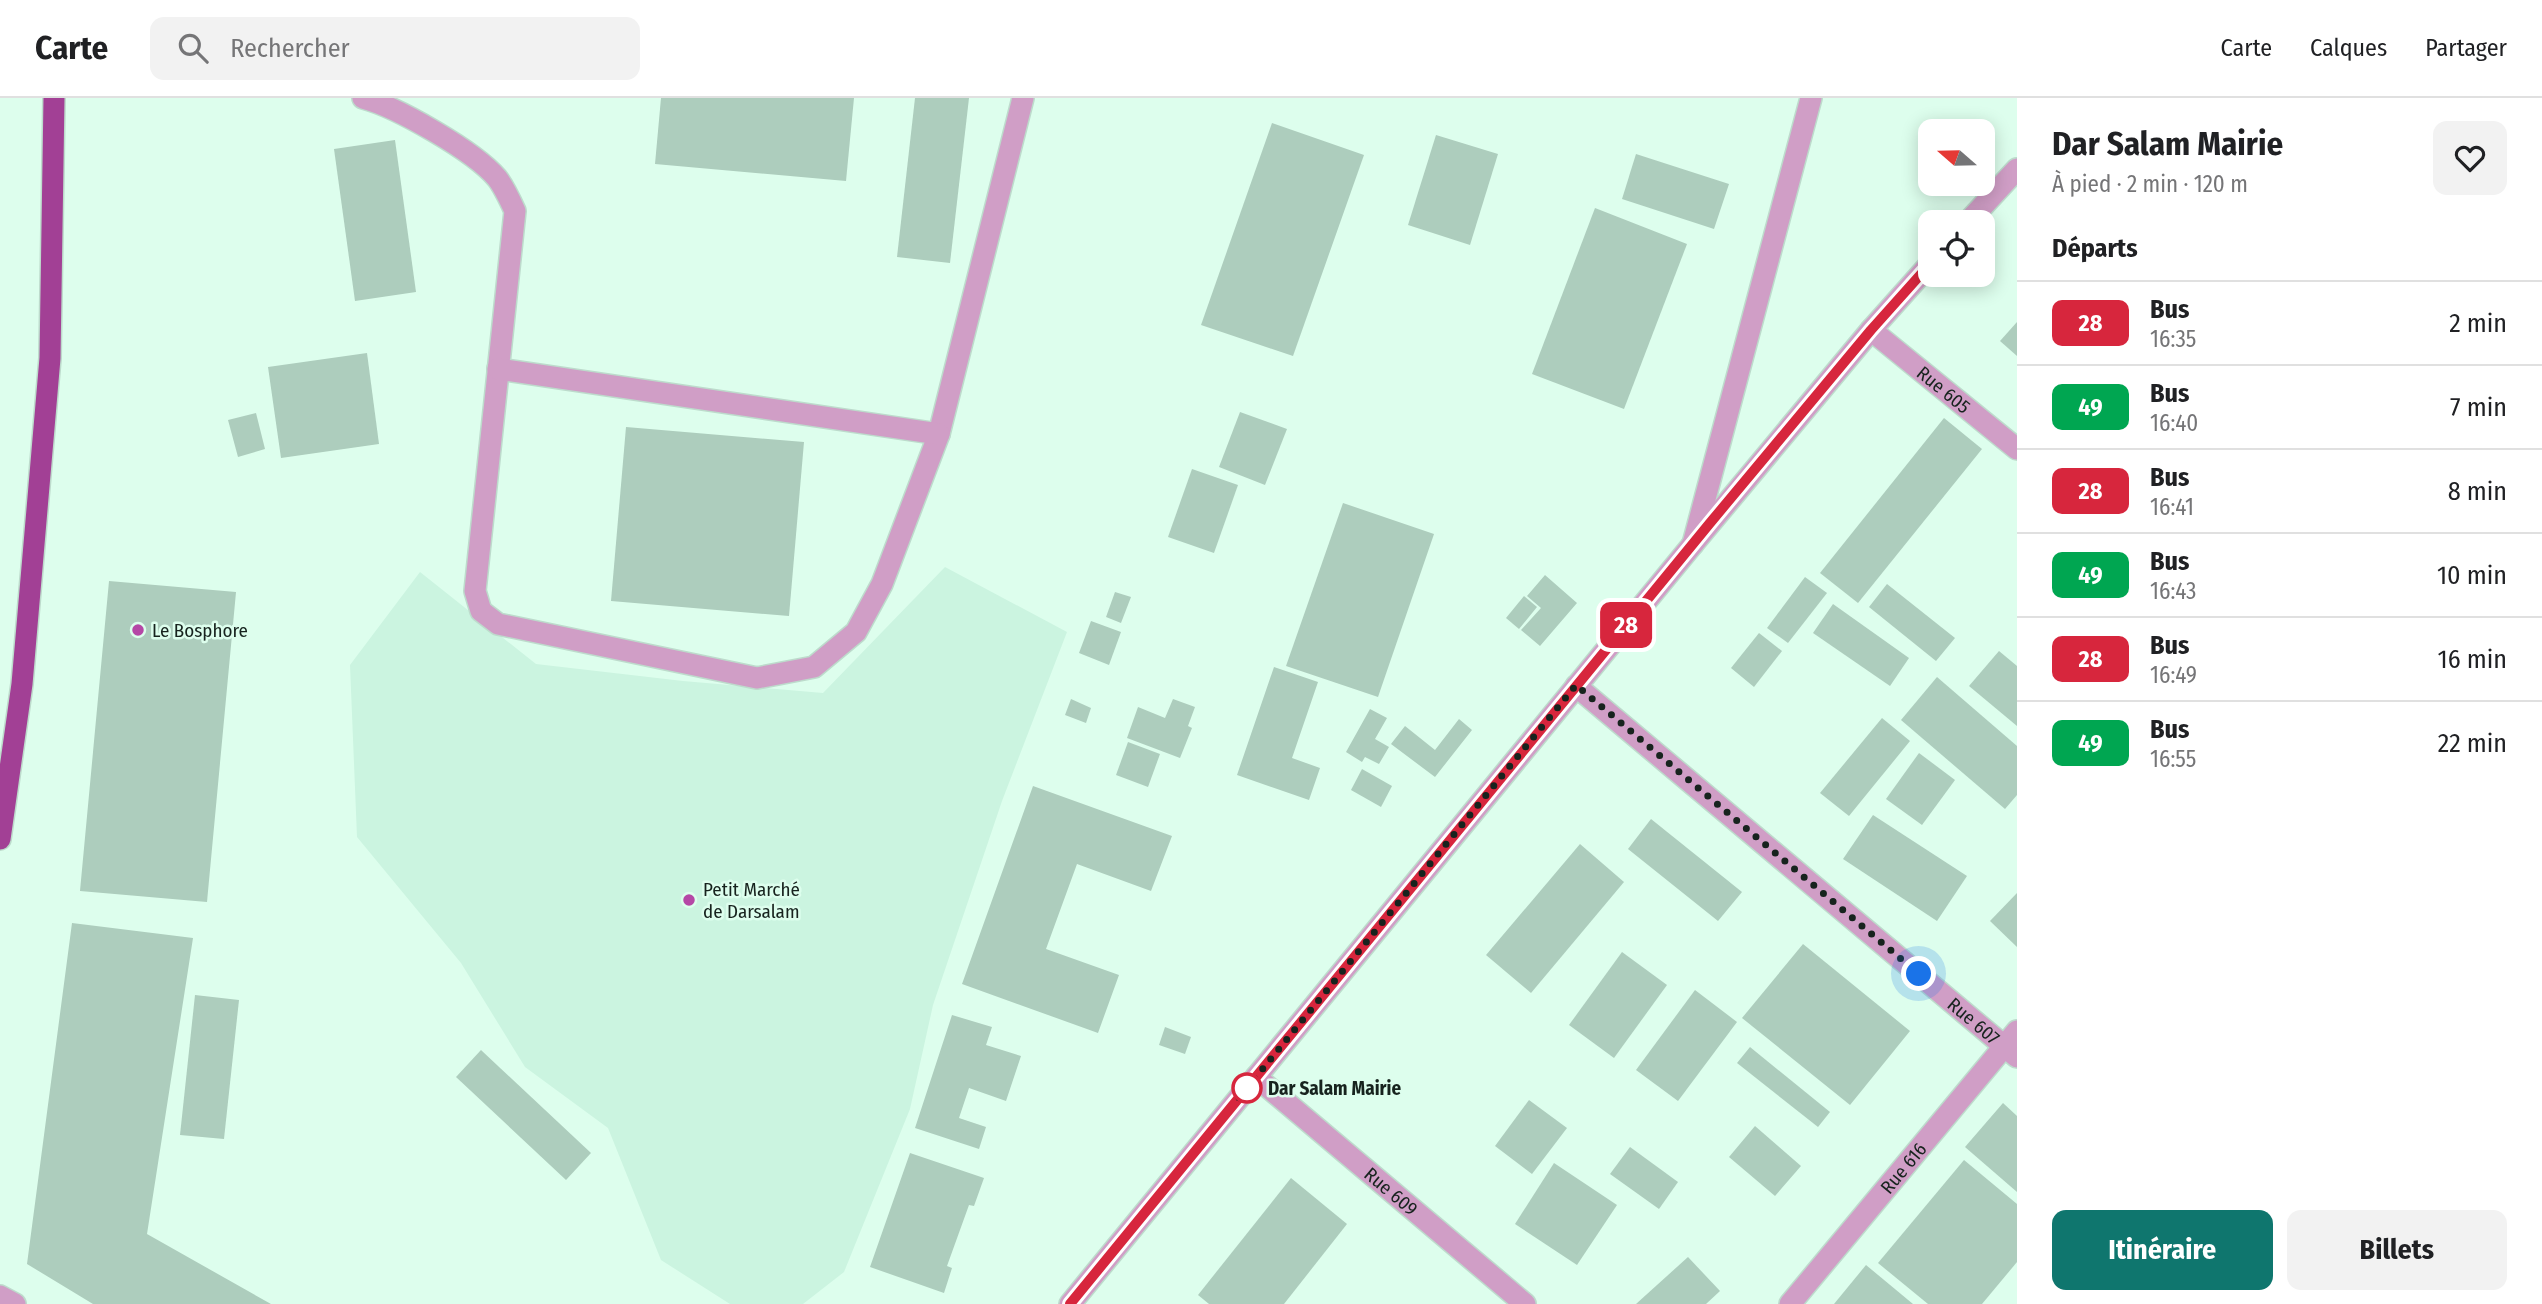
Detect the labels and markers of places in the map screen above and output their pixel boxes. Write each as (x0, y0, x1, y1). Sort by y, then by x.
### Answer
place label: Le Bosphore (152, 619, 248, 642)
marker: Le Bosphore (130, 622, 146, 638)
place label: Petit Marché de Darsalam (703, 878, 800, 923)
marker: Petit Marché de Darsalam (681, 892, 697, 908)
marker: Dar Salam Mairie (1232, 1073, 1262, 1103)
place label: Dar Salam Mairie (1268, 1077, 1401, 1100)

